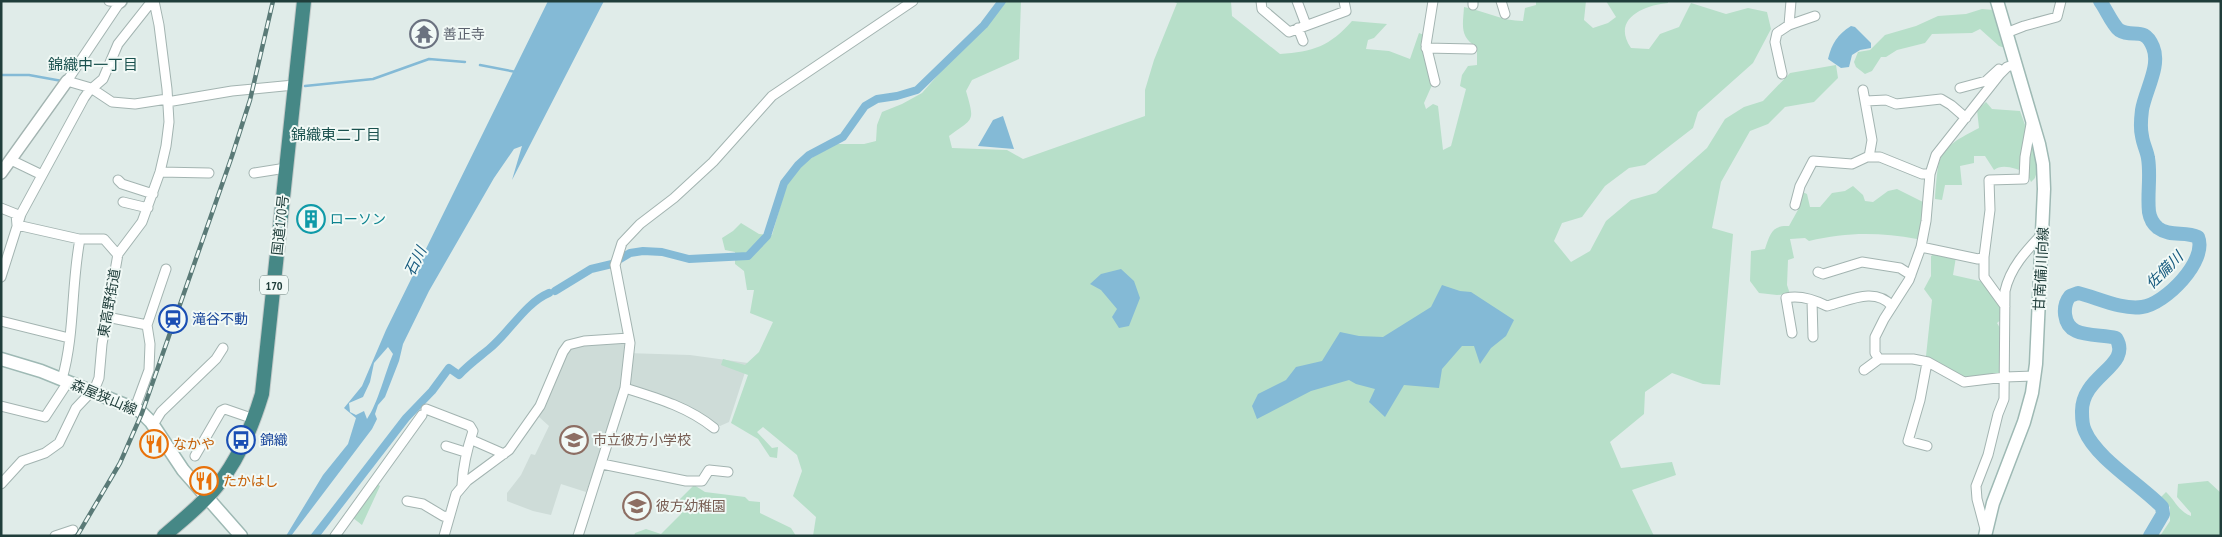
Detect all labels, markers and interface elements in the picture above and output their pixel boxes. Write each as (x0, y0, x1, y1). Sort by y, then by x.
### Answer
temple icon: 善正寺 (409, 19, 439, 49)
place label: 善正寺 (443, 25, 485, 43)
district label: 錦織中一丁目 (48, 55, 138, 74)
district label: 錦織東二丁目 (291, 125, 381, 144)
street label: 国道170号 (268, 194, 292, 256)
building icon: ローソン (296, 204, 326, 234)
place label: ローソン (330, 210, 386, 228)
street label: 甘南備川向線 (2030, 227, 2052, 311)
water label: 石川 (400, 242, 431, 279)
water label: 佐備川 (2141, 246, 2188, 293)
street label: 東高野街道 (94, 267, 124, 339)
road number: 170 (260, 276, 288, 294)
station icon: 滝谷不動 (158, 304, 188, 334)
place label: 滝谷不動 (192, 310, 248, 328)
street label: 森屋狭山線 (68, 375, 140, 419)
bus stop icon: 錦織 (226, 425, 256, 455)
school or university icon: 市立彼方小学校 (559, 425, 589, 455)
restaurant icon: なかや (139, 429, 169, 459)
place label: 錦織 (260, 431, 288, 449)
place label: 市立彼方小学校 (593, 431, 691, 449)
place label: なかや (173, 435, 215, 453)
restaurant icon: たかはし (189, 466, 219, 496)
place label: たかはし (223, 472, 278, 490)
school or university icon: 彼方幼稚園 (622, 491, 652, 521)
place label: 彼方幼稚園 (656, 497, 726, 515)

